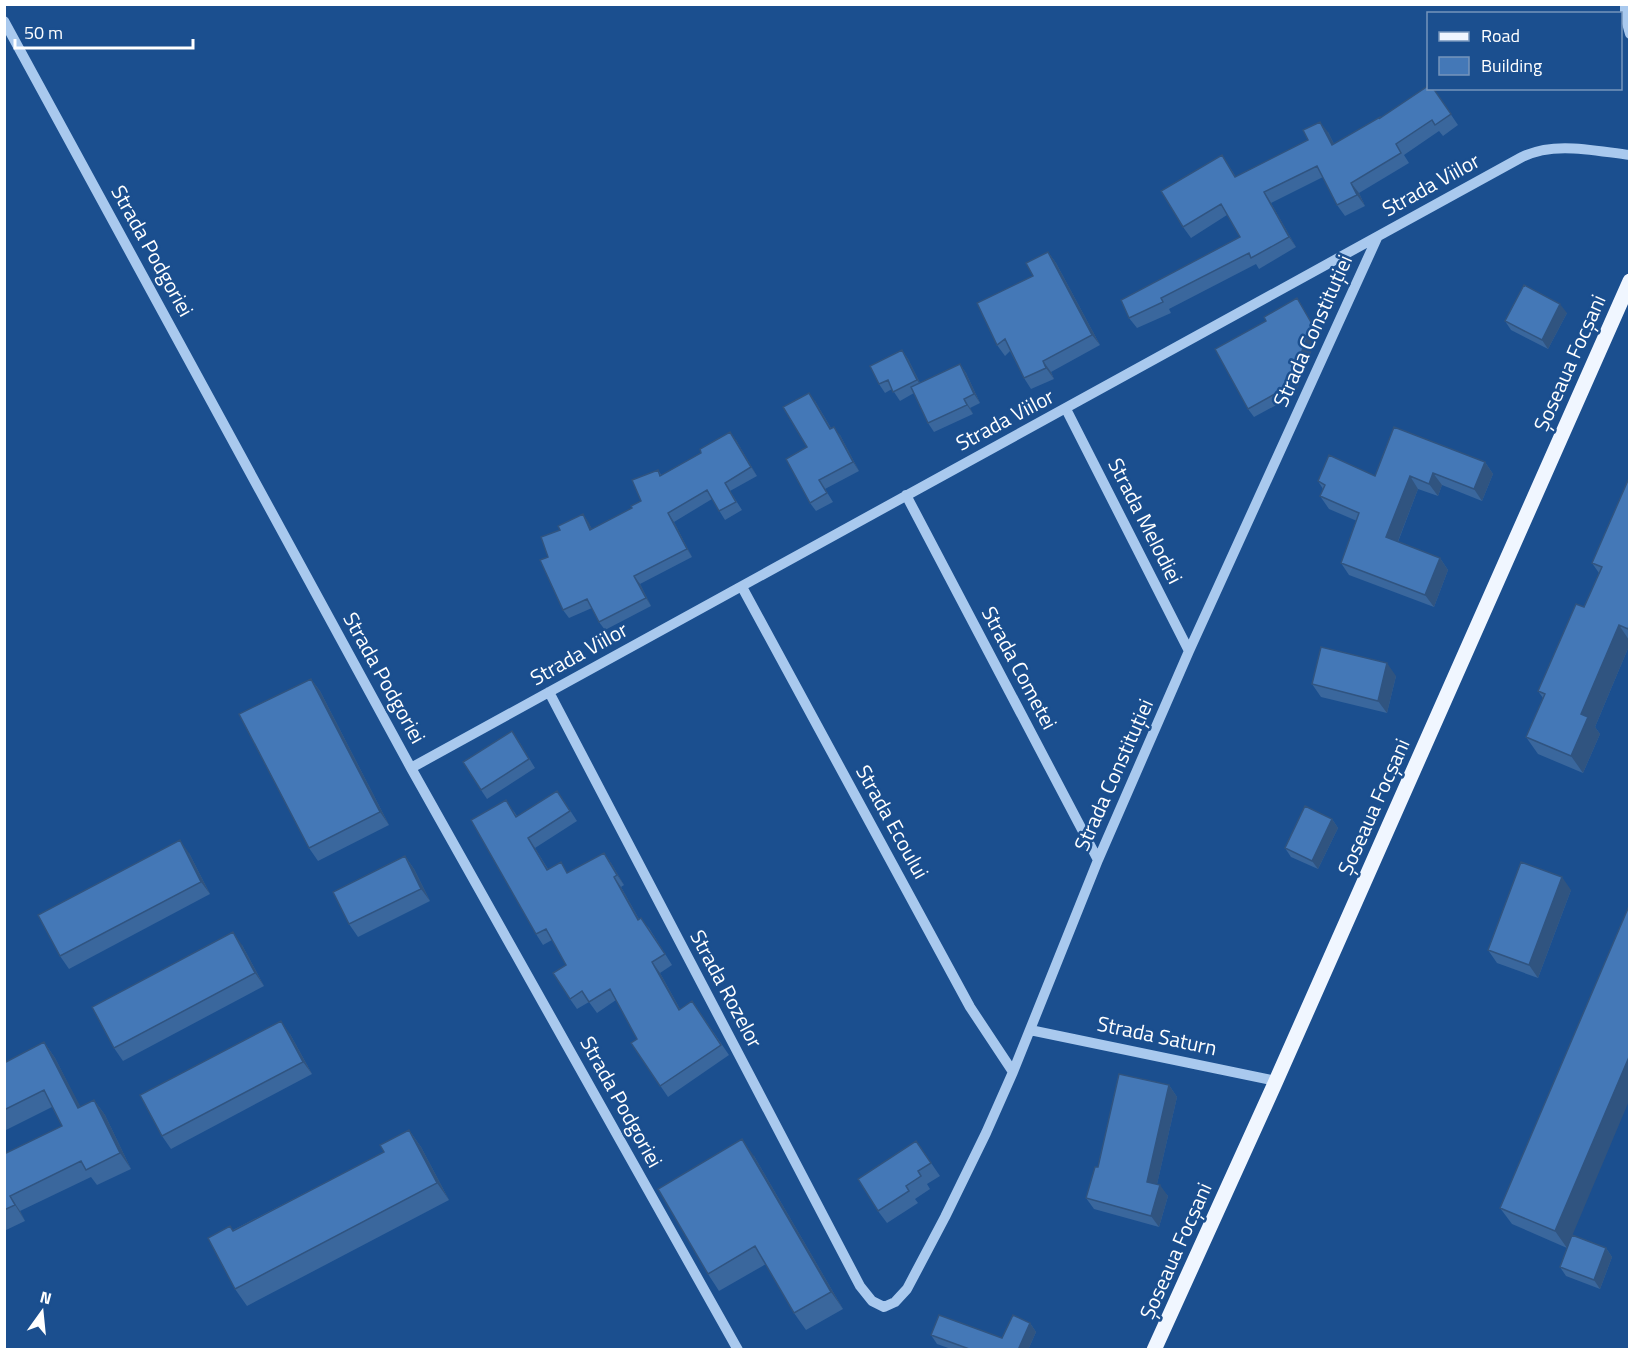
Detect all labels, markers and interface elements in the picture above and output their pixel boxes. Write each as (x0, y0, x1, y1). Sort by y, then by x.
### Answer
scale bar (15, 12, 194, 50)
legend (1427, 12, 1622, 90)
text: 50 m (24, 19, 63, 46)
text: Road (1481, 22, 1520, 49)
text: Building (1481, 52, 1542, 79)
street label: Strada Viilor (1376, 144, 1485, 224)
street label: Strada Podgoriei (103, 179, 202, 322)
street label: Strada Constituției (1264, 249, 1360, 412)
street label: Șoseaua Focșani (1525, 289, 1614, 436)
street label: Strada Viilor (950, 380, 1059, 458)
street label: Strada Melodiei (1100, 452, 1191, 589)
street label: Strada Cometei (974, 600, 1066, 735)
street label: Strada Podgoriei (335, 606, 434, 749)
street label: Strada Viilor (524, 613, 633, 693)
street label: Strada Constituției (1065, 693, 1161, 856)
street label: Șoseaua Focșani (1329, 733, 1418, 880)
street label: Strada Ecoului (848, 759, 937, 884)
street label: Strada Rozelor (682, 924, 771, 1053)
street label: Strada Saturn (1094, 1007, 1220, 1063)
street label: Strada Podgoriei (572, 1030, 671, 1173)
street label: Șoseaua Focșani (1131, 1177, 1220, 1324)
north arrow (12, 1282, 72, 1342)
text: N (37, 1284, 54, 1311)

